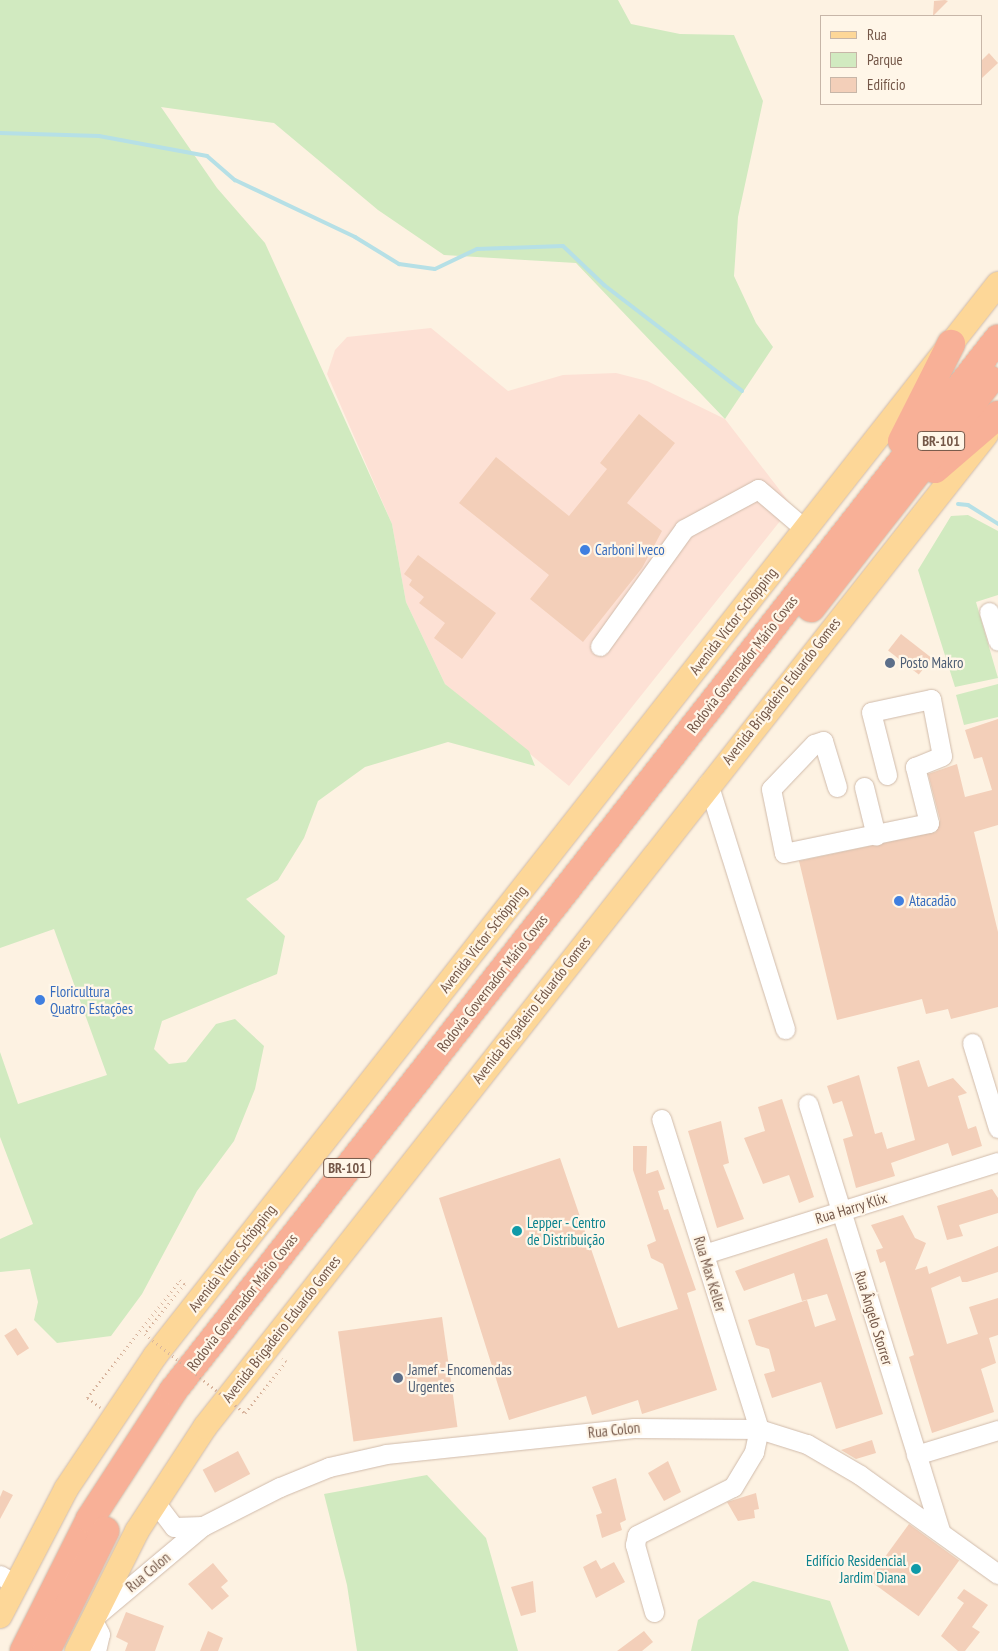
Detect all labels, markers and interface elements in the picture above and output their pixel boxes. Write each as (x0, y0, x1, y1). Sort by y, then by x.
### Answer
legend (820, 15, 983, 105)
text: Rua (867, 25, 887, 44)
text: Parque (867, 50, 903, 69)
text: Edifício (867, 75, 905, 94)
road number: BR-101 (916, 430, 966, 452)
place label: Carboni Iveco (595, 541, 665, 559)
marker: Carboni Iveco (579, 544, 591, 556)
street label: Avenida Victor Schöpping (685, 564, 781, 678)
street label: Rodovia Governador Mário Covas (683, 592, 801, 736)
street label: Avenida Brigadeiro Eduardo Gomes (718, 614, 844, 768)
place label: Posto Makro (900, 654, 964, 672)
marker: Posto Makro (884, 657, 896, 669)
street label: Avenida Victor Schöpping (435, 882, 531, 996)
place label: Atacadão (909, 892, 956, 910)
marker: Atacadão (893, 895, 905, 907)
street label: Rodovia Governador Mário Covas (433, 911, 551, 1055)
street label: Avenida Brigadeiro Eduardo Gomes (468, 933, 594, 1087)
place label: Floricultura Quatro Estações (50, 982, 133, 1017)
marker: Floricultura Quatro Estações (34, 994, 46, 1006)
road number: BR-101 (322, 1156, 372, 1180)
street label: Rua Harry Klix (813, 1189, 889, 1227)
street label: Avenida Victor Schöpping (184, 1201, 280, 1315)
place label: Lepper - Centro de Distribuição (527, 1213, 607, 1248)
marker: Lepper - Centro de Distribuição (511, 1225, 523, 1237)
street label: Rodovia Governador Mário Covas (183, 1230, 301, 1374)
street label: Rua Max Keller (690, 1234, 730, 1314)
street label: Avenida Brigadeiro Eduardo Gomes (218, 1252, 344, 1406)
street label: Rua Ângelo Storrer (851, 1269, 897, 1367)
place label: Jamef - Encomendas Urgentes (408, 1360, 513, 1395)
marker: Jamef - Encomendas Urgentes (392, 1372, 404, 1384)
street label: Rua Colon (587, 1418, 641, 1442)
street label: Rua Colon (122, 1548, 174, 1596)
place label: Edifício Residencial Jardim Diana (806, 1551, 906, 1586)
marker: Edifício Residencial Jardim Diana (910, 1563, 922, 1575)

